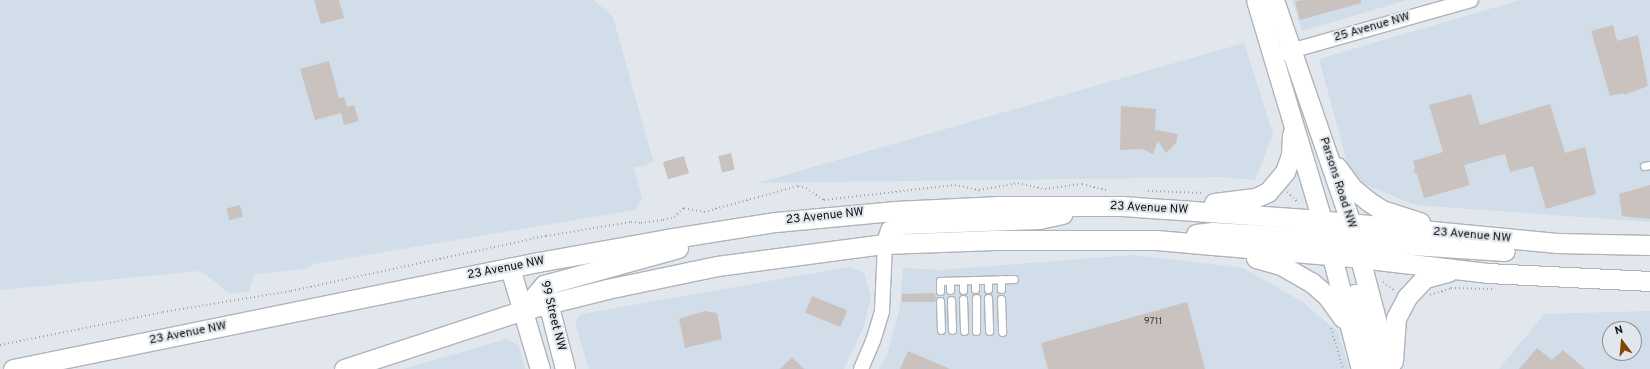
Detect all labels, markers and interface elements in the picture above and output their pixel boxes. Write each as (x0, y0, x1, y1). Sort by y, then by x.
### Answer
street label: 25 Avenue NW (1332, 10, 1412, 46)
street label: Parsons Road NW (1316, 136, 1358, 230)
street label: 23 Avenue NW (1109, 200, 1189, 218)
street label: 23 Avenue NW (785, 206, 865, 228)
street label: 23 Avenue NW (1432, 225, 1512, 247)
street label: 23 Avenue NW (466, 254, 546, 284)
street label: 99 Street NW (536, 280, 568, 352)
house number: 9711 (1144, 316, 1162, 328)
street label: 23 Avenue NW (148, 319, 228, 349)
north arrow (1602, 321, 1642, 361)
text: N (1613, 323, 1625, 338)

